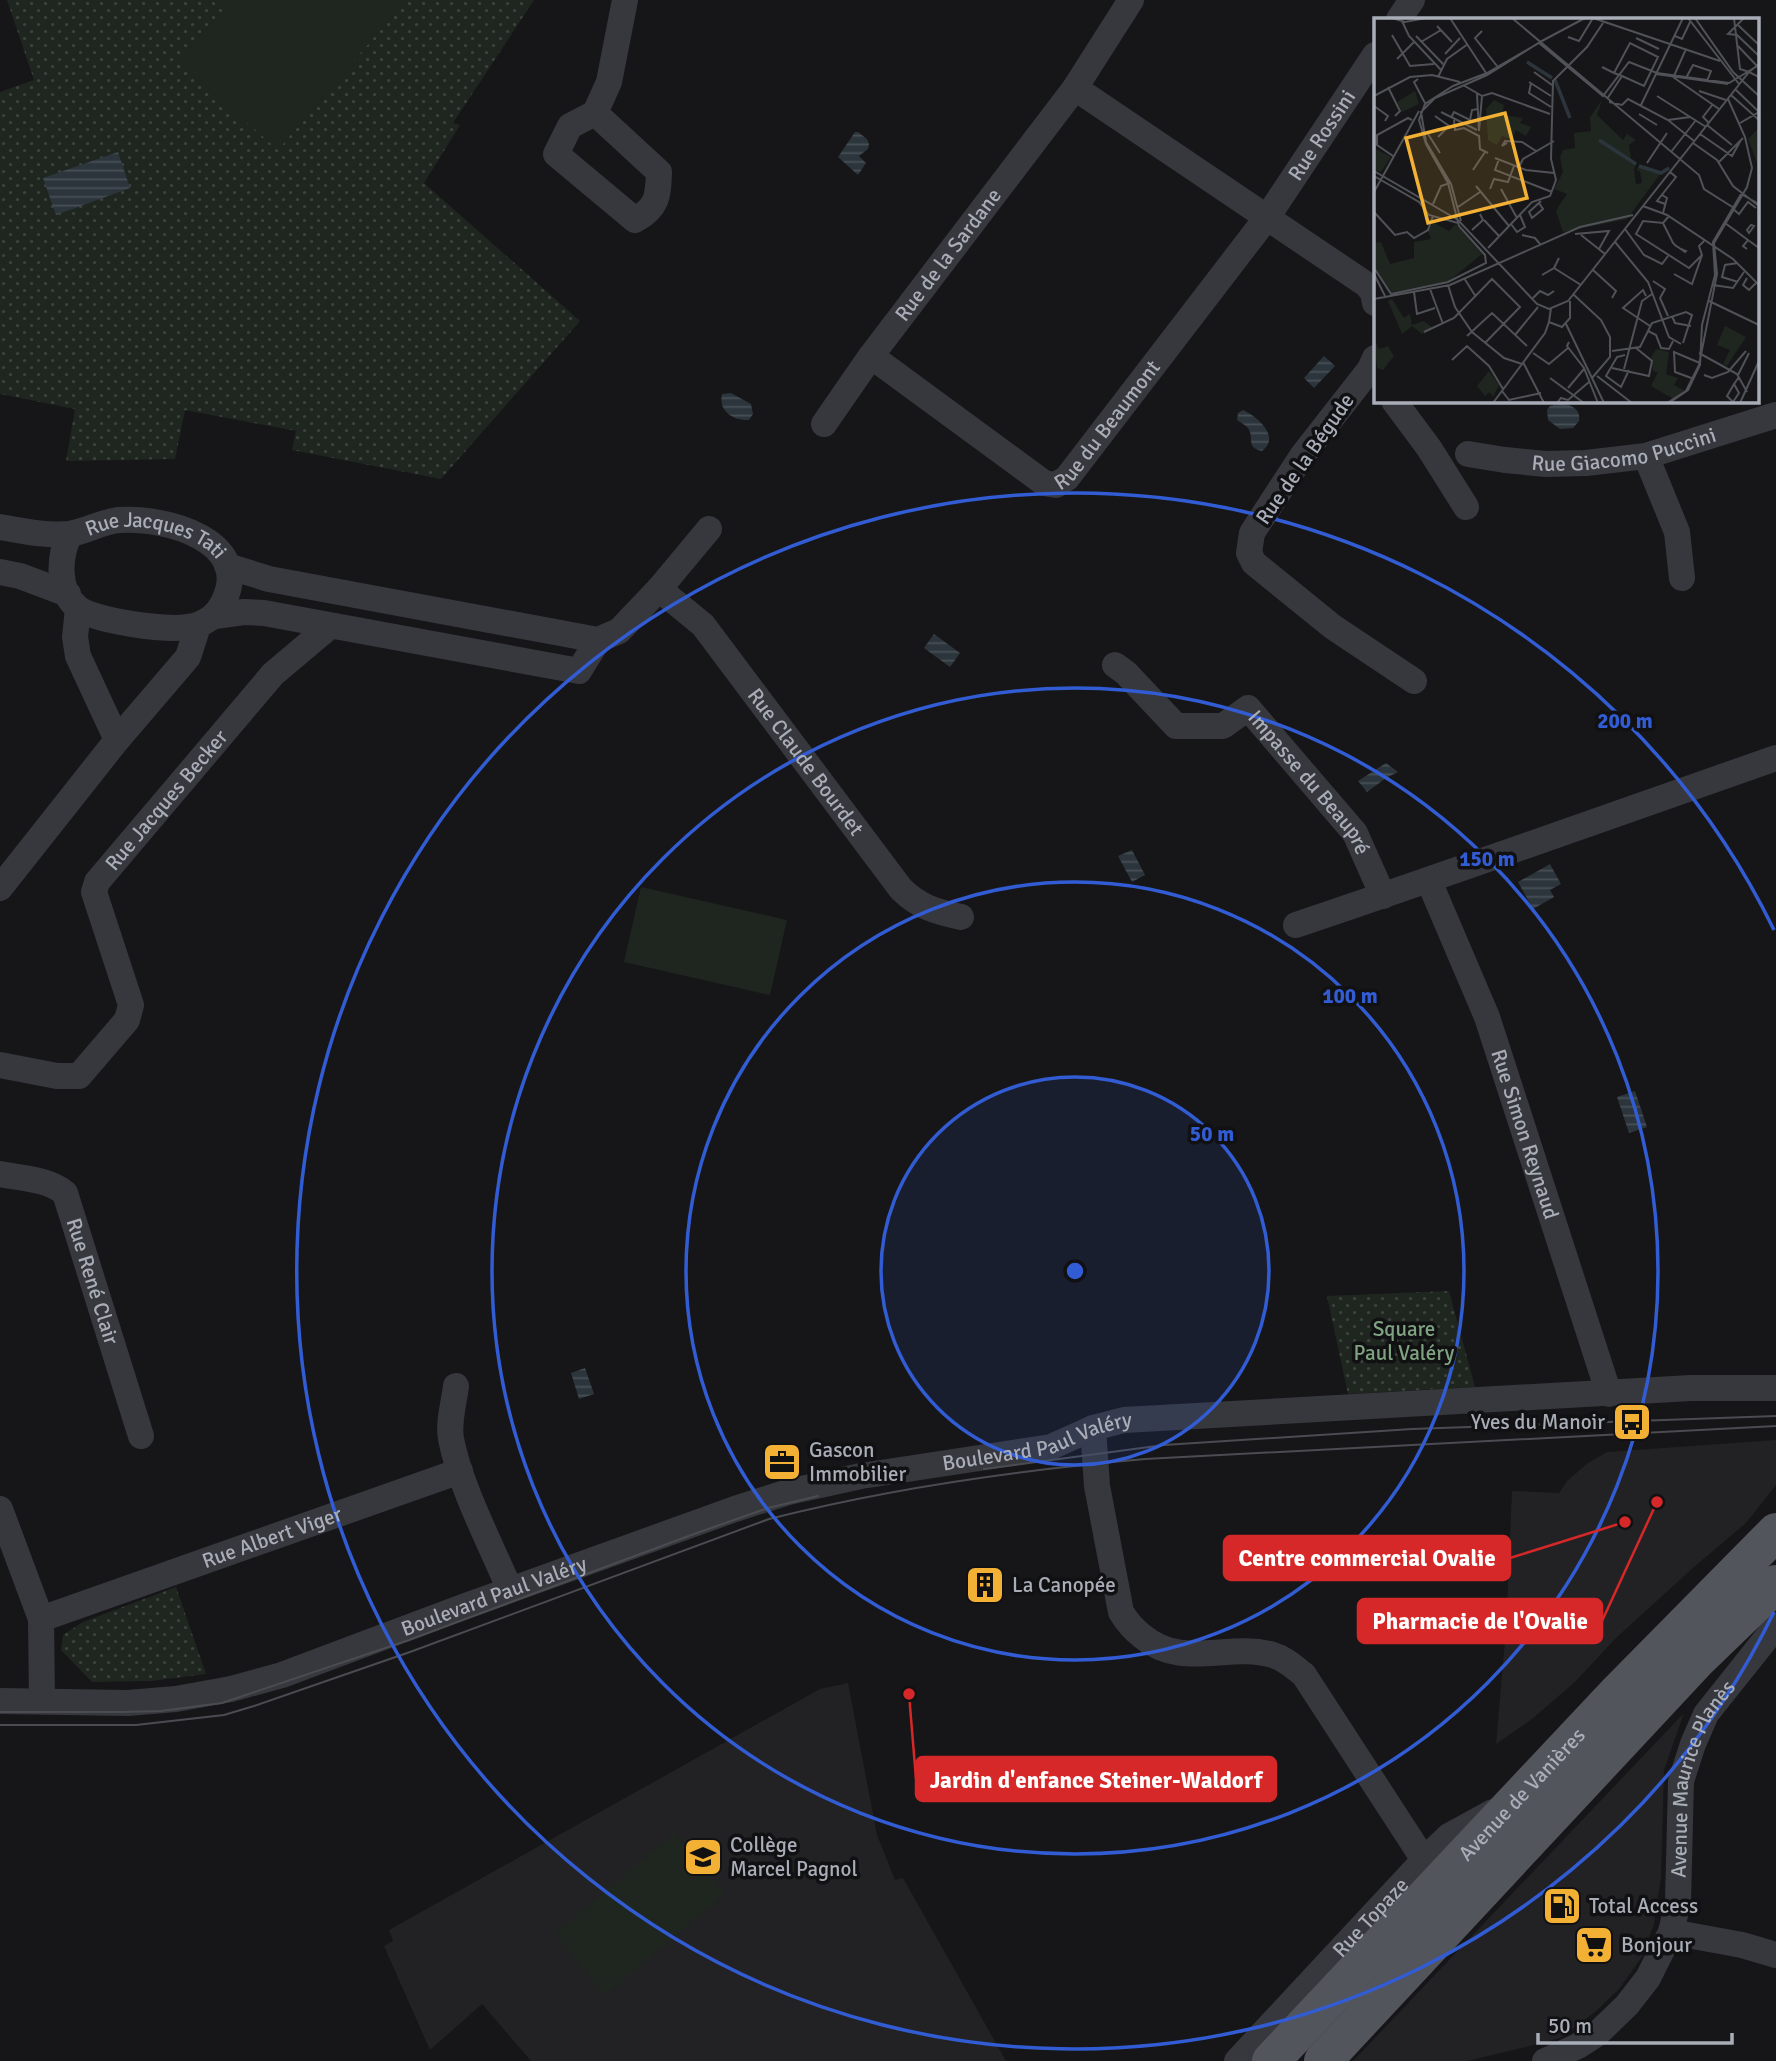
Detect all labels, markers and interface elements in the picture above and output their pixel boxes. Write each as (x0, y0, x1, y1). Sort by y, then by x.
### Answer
inset map (1374, 18, 1758, 402)
street label: Rue Rossini (1282, 85, 1361, 185)
street label: Rue de la Sardane (889, 183, 1007, 326)
street label: Rue du Beaumont (1049, 355, 1166, 496)
street label: Rue de la Bégude (1250, 389, 1360, 529)
street label: Rue Giacomo Puccini (1530, 422, 1719, 477)
street label: Rue Jacques Tati (82, 507, 233, 564)
street label: Rue Claude Bourdet (742, 683, 869, 841)
street label: Impasse du Beaupré (1243, 705, 1376, 859)
text: 200 m (1597, 708, 1653, 734)
street label: Rue Jacques Becker (99, 724, 233, 876)
text: 150 m (1459, 846, 1515, 872)
text: 100 m (1322, 983, 1378, 1009)
street label: Rue Simon Reynaud (1485, 1046, 1565, 1222)
text: 50 m (1190, 1121, 1234, 1147)
street label: Rue René Clair (61, 1215, 125, 1348)
centre of rings (1063, 1259, 1087, 1283)
park label: Square Paul Valéry (1354, 1316, 1455, 1366)
bus stop icon: Yves du Manoir (1611, 1401, 1653, 1443)
street label: Boulevard Paul Valéry (940, 1407, 1133, 1476)
place label: Yves du Manoir (1471, 1409, 1605, 1435)
place label: Gascon Immobilier (809, 1437, 907, 1487)
office icon: Gascon Immobilier (761, 1441, 803, 1483)
street label: Rue Albert Viger (199, 1501, 346, 1574)
callout: Centre commercial Ovalie (1224, 1536, 1510, 1580)
text: Centre commercial Ovalie (1238, 1544, 1496, 1573)
street label: Boulevard Paul Valéry (397, 1550, 590, 1642)
building icon: La Canopée (964, 1564, 1006, 1606)
place label: La Canopée (1012, 1572, 1116, 1598)
callout: Pharmacie de l'Ovalie (1358, 1599, 1602, 1643)
text: Pharmacie de l'Ovalie (1372, 1607, 1588, 1636)
street label: Avenue Maurice Planès (1666, 1675, 1741, 1878)
street label: Avenue de Vanières (1453, 1722, 1591, 1866)
callout: Jardin d'enfance Steiner-Waldorf (916, 1757, 1276, 1801)
text: Jardin d'enfance Steiner-Waldorf (930, 1766, 1264, 1795)
place label: Collège Marcel Pagnol (730, 1832, 858, 1882)
school or university icon: Collège Marcel Pagnol (682, 1836, 724, 1878)
street label: Rue Topaze (1327, 1872, 1414, 1963)
fuel station icon: Total Access (1541, 1885, 1583, 1927)
place label: Total Access (1589, 1893, 1698, 1919)
supermarket icon: Bonjour (1573, 1924, 1615, 1966)
place label: Bonjour (1621, 1932, 1692, 1958)
scale bar (1538, 2002, 1732, 2046)
text: 50 m (1548, 2013, 1592, 2039)

